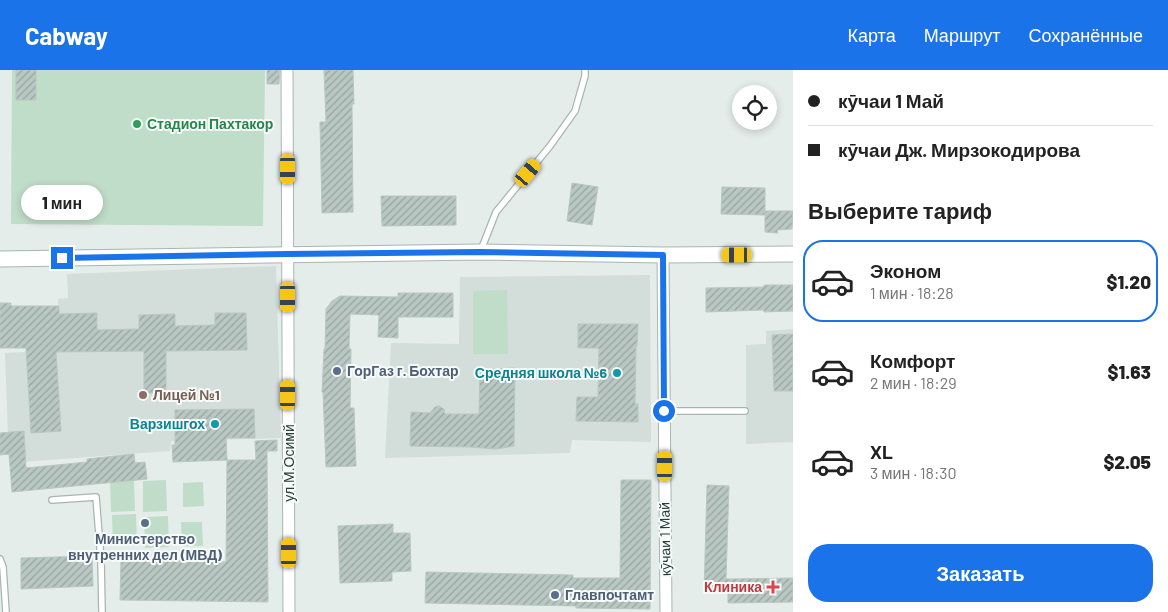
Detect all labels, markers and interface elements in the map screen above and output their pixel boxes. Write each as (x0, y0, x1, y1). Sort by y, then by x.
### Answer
text: Cabway (25, 21, 108, 50)
text: Карта (848, 24, 896, 46)
text: Маршрут (924, 24, 1000, 46)
text: Сохранённые (1028, 24, 1143, 46)
map controls (732, 85, 777, 130)
button: locate (732, 85, 777, 130)
text: кӯчаи 1 Май (838, 89, 944, 112)
place label: Стадион Пахтакор (147, 115, 273, 132)
marker: Стадион Пахтакор (131, 118, 143, 130)
text: кӯчаи Дж. Мирзокодирова (838, 138, 1080, 161)
car (280, 154, 295, 184)
car (512, 157, 543, 189)
callout: 1 мин (21, 186, 103, 220)
text: 1 мин (42, 193, 82, 212)
text: Выберите тариф (808, 197, 992, 223)
route end (51, 247, 73, 269)
car (722, 248, 752, 263)
icon: car (810, 259, 855, 304)
text: Эконом (870, 259, 941, 282)
text: $1.20 (1107, 270, 1151, 293)
car (280, 282, 295, 312)
text: 1 мин · 18:28 (870, 283, 954, 302)
icon: car (810, 349, 855, 394)
text: Комфорт (870, 349, 955, 372)
text: $1.63 (1107, 360, 1151, 383)
place label: ГорГаз г. Бохтар (347, 362, 458, 379)
place label: Средняя школа №6 (475, 364, 607, 381)
marker: ГорГаз г. Бохтар (331, 365, 343, 377)
marker: Средняя школа №6 (611, 367, 623, 379)
text: 2 мин · 18:29 (870, 373, 957, 392)
car (280, 380, 295, 410)
place label: Лицей №1 (153, 386, 220, 403)
marker: Лицей №1 (137, 389, 149, 401)
route start (653, 400, 675, 422)
place label: Варзишгох (130, 415, 205, 432)
marker: Варзишгох (209, 418, 221, 430)
street label: ул.М.Осимй (280, 424, 297, 502)
icon: car (810, 439, 855, 484)
text: XL (870, 440, 893, 463)
text: $2.05 (1103, 450, 1151, 473)
car (657, 451, 672, 481)
text: 3 мин · 18:30 (870, 463, 957, 482)
street label: кӯчаи 1 Май (655, 502, 674, 576)
marker: Министерство внутренних дел (МВД) (139, 517, 151, 529)
place label: Министерство внутренних дел (МВД) (68, 530, 222, 563)
car (281, 538, 296, 568)
button: Заказать (808, 544, 1153, 602)
place label: Клиника (704, 578, 762, 595)
marker: Клиника (766, 580, 780, 594)
place label: Главпочтамт (565, 586, 654, 603)
marker: Главпочтамт (549, 589, 561, 601)

